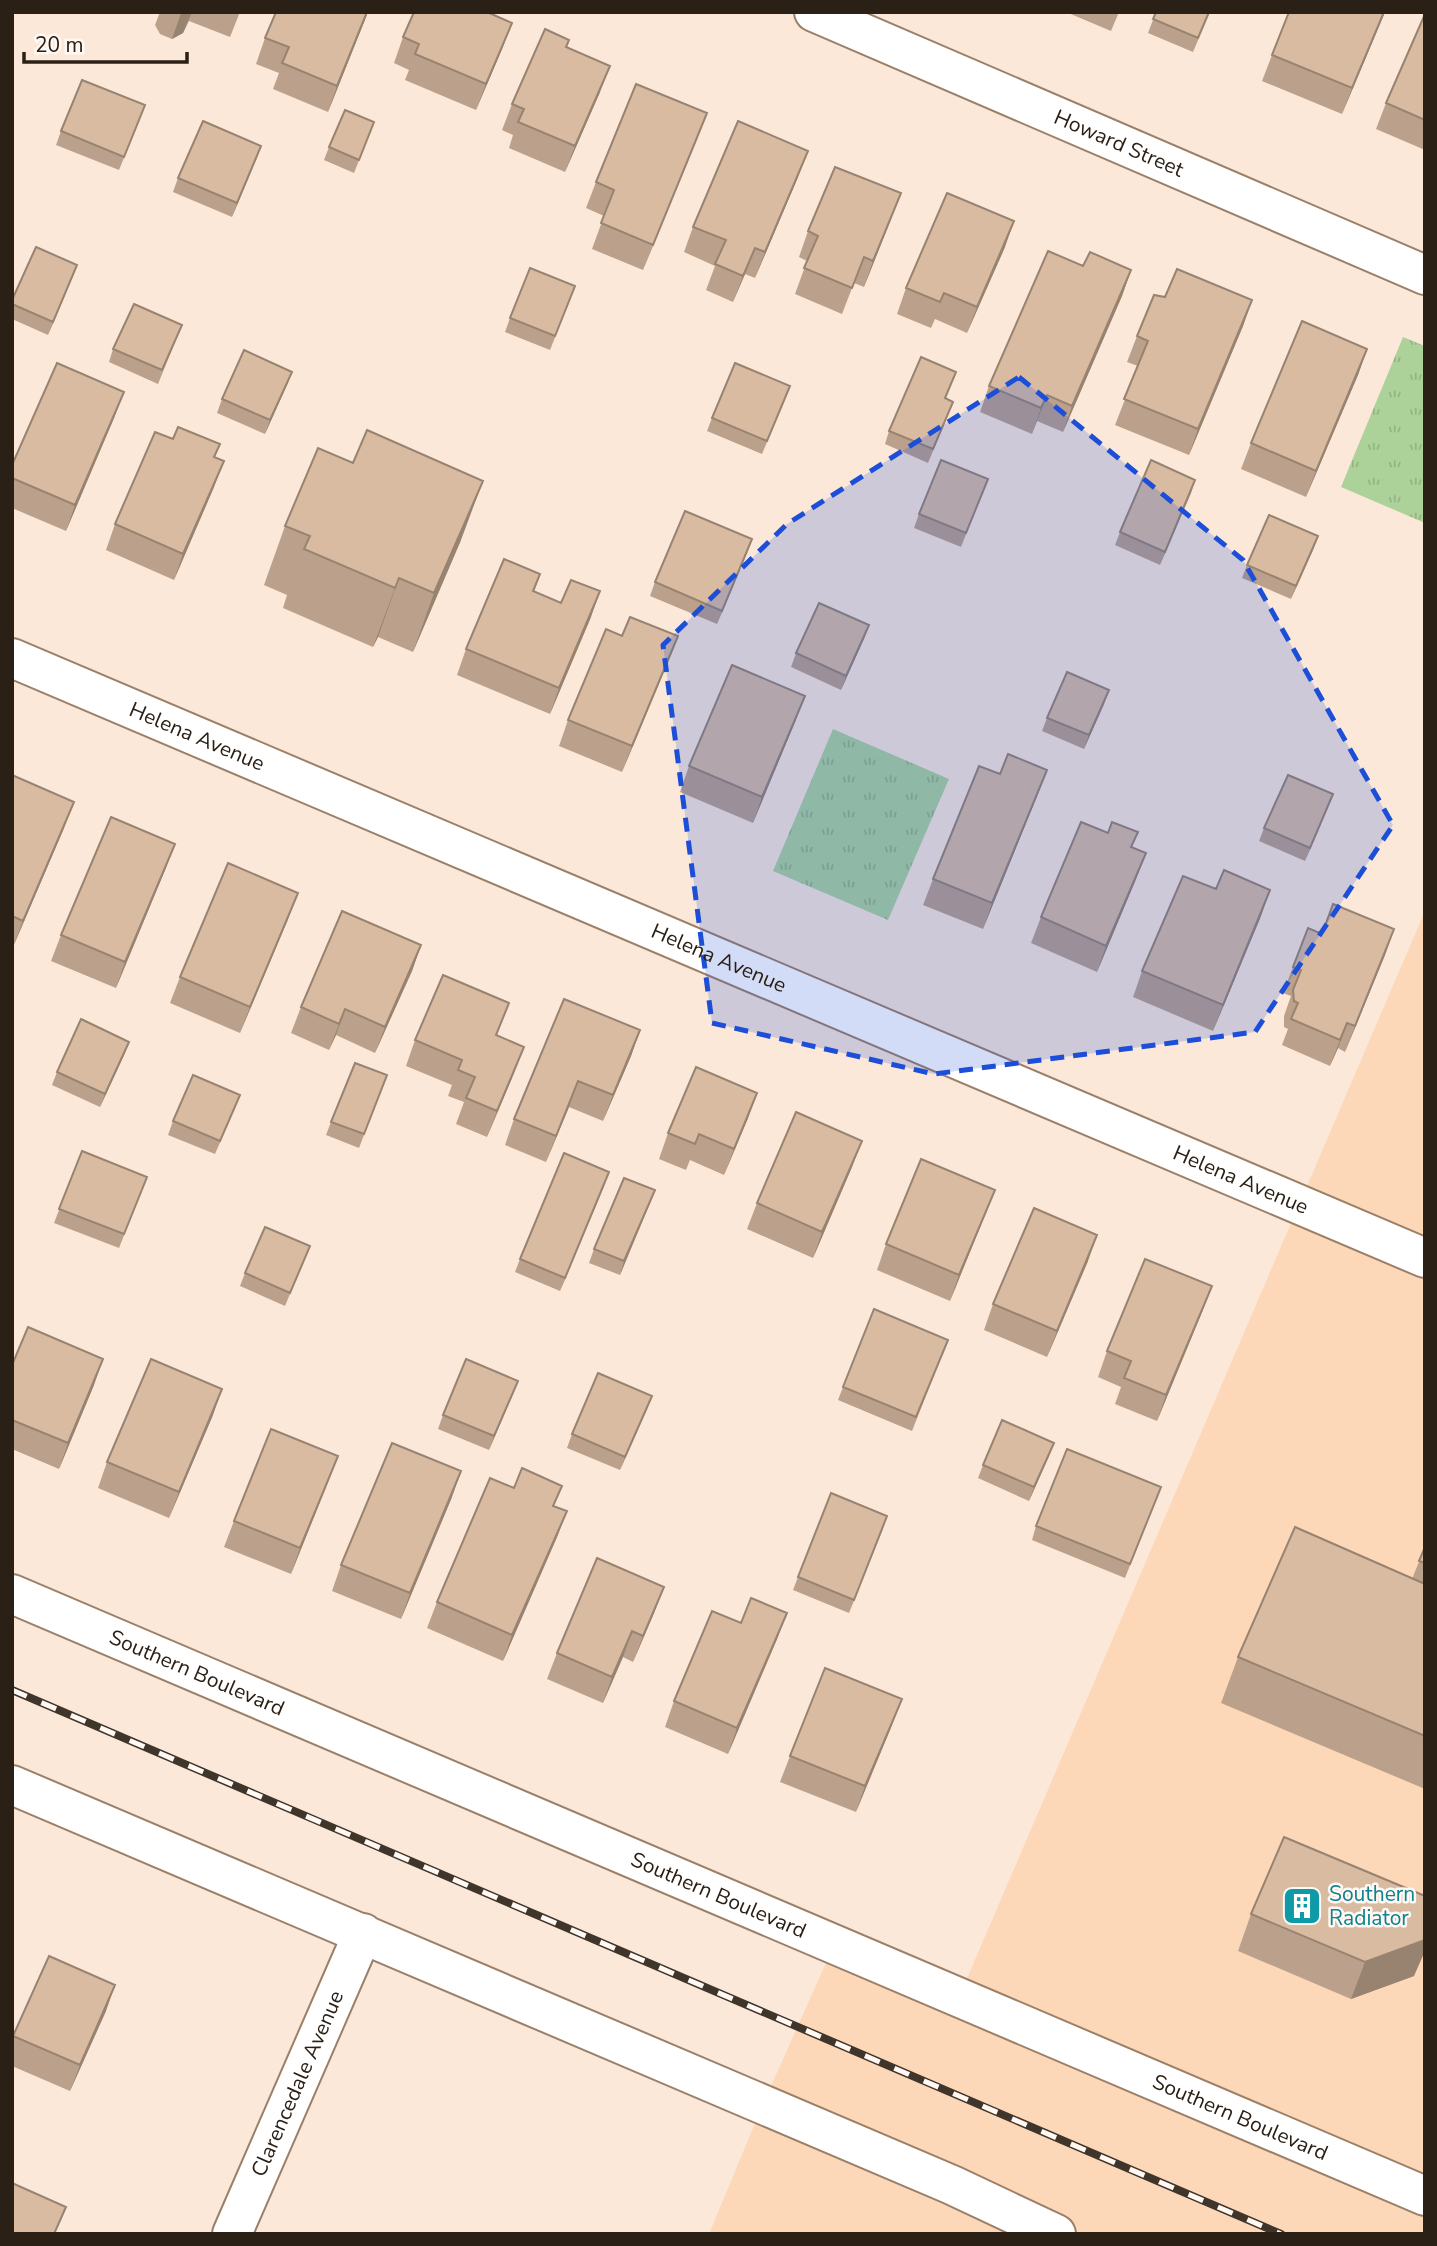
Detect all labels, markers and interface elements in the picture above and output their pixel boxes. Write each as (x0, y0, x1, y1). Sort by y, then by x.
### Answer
scale bar (24, 21, 187, 65)
text: 20 m (35, 31, 84, 59)
street label: Howard Street (1050, 103, 1189, 184)
street label: Helena Avenue (125, 695, 269, 778)
street label: Helena Avenue (647, 917, 791, 999)
street label: Helena Avenue (1169, 1139, 1313, 1221)
street label: Southern Boulevard (105, 1623, 289, 1723)
street label: Southern Boulevard (627, 1845, 811, 1945)
place label: Southern Radiator (1329, 1880, 1415, 1932)
building icon: Southern Radiator (1281, 1885, 1323, 1927)
street label: Clarencedale Avenue (245, 1986, 350, 2181)
street label: Southern Boulevard (1148, 2068, 1332, 2167)

